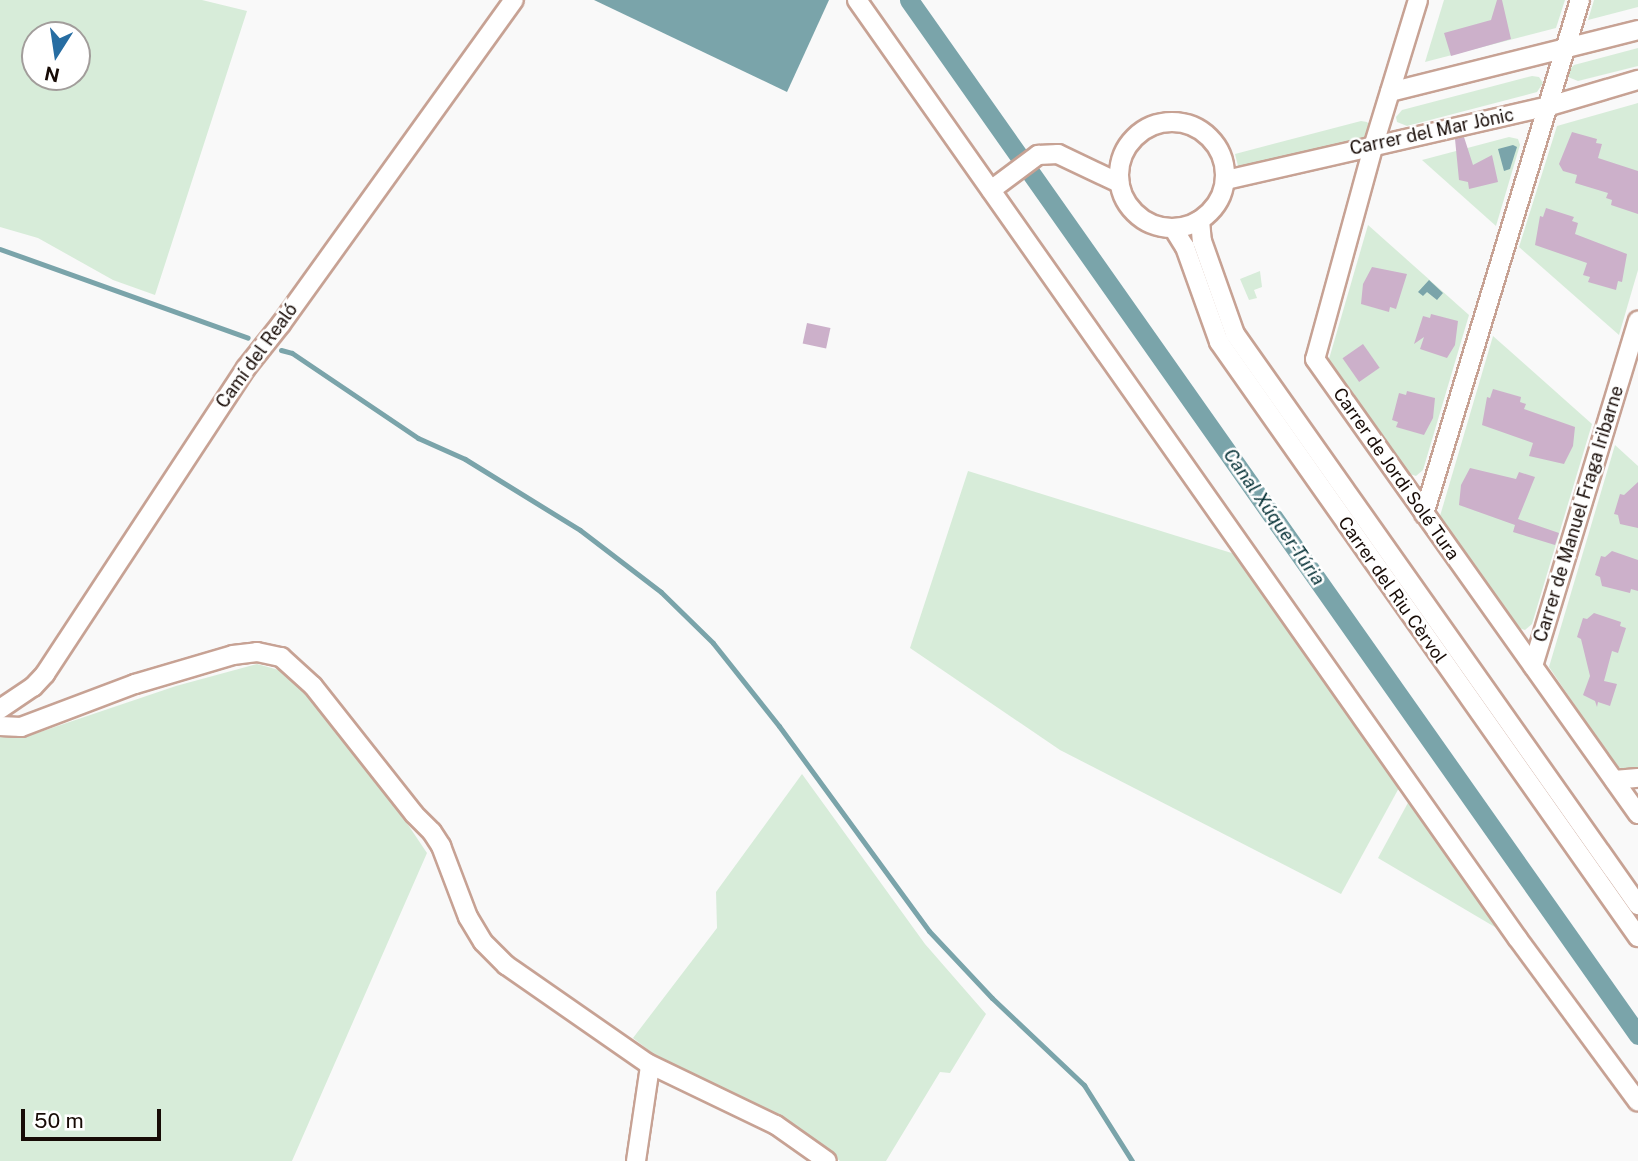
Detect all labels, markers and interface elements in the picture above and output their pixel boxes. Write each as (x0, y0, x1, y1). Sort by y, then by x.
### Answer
north arrow (21, 21, 91, 91)
text: N (43, 62, 62, 87)
street label: Carrer del Mar Jònic (1348, 104, 1516, 160)
street label: Camí del Realó (212, 299, 302, 413)
street label: Carrer de Manuel Fraga Iribarne (1530, 383, 1628, 645)
street label: Carrer de Jordi Solé Tura (1328, 384, 1464, 564)
water label: Canal Xúquer-Túria (1218, 444, 1330, 590)
street label: Carrer del Riu Cèrvol (1333, 512, 1451, 668)
scale bar (24, 1094, 164, 1138)
text: 50 m (34, 1108, 84, 1133)

